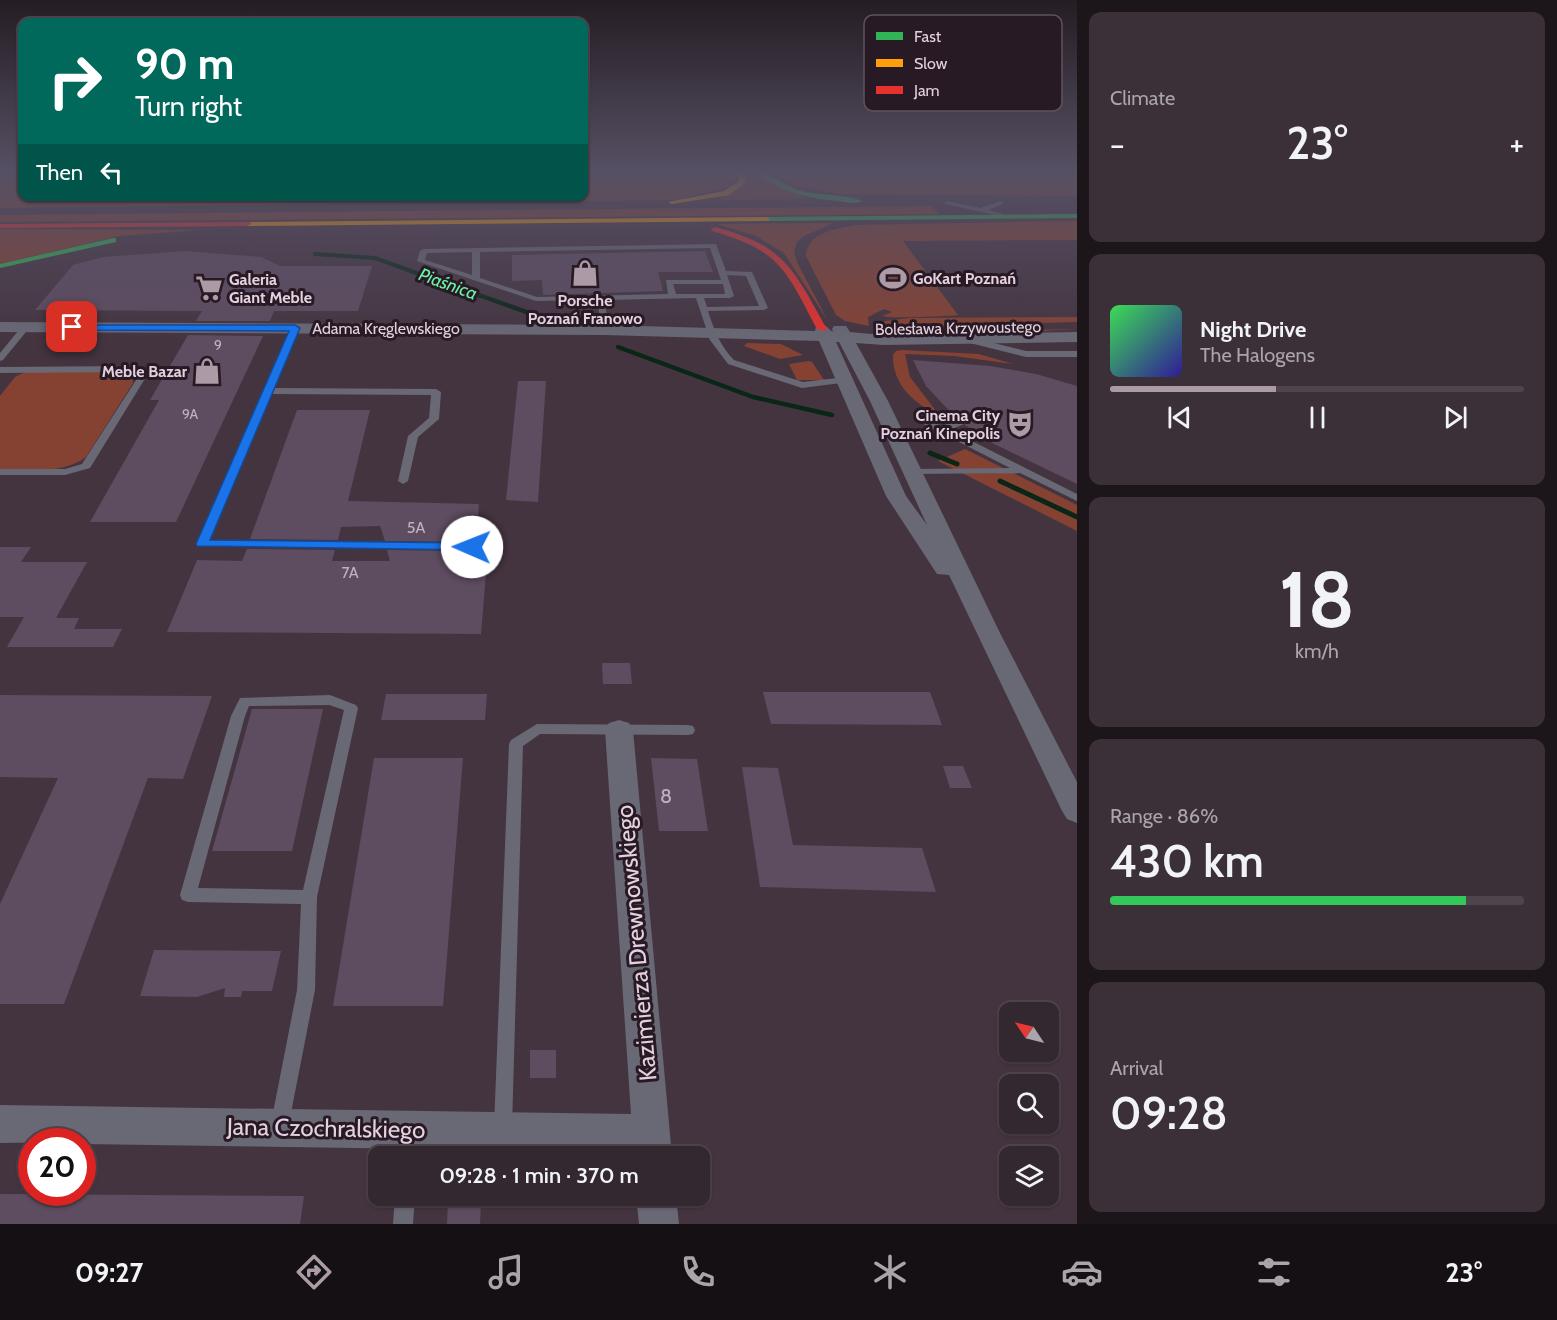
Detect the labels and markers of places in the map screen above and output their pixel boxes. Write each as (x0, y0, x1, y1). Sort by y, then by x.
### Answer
shop icon: Porsche Poznań Franowo (570, 258, 600, 288)
sports icon: GoKart Poznań (878, 263, 908, 293)
place label: GoKart Poznań (913, 269, 1016, 288)
place label: Galeria Giant Meble (229, 270, 312, 307)
supermarket icon: Galeria Giant Meble (194, 273, 224, 303)
place label: Porsche Poznań Franowo (528, 291, 642, 328)
pin (46, 301, 97, 352)
shop icon: Meble Bazar (192, 356, 222, 386)
place label: Meble Bazar (102, 362, 188, 381)
place label: Cinema City Poznań Kinepolis (880, 406, 1000, 443)
theatre icon: Cinema City Poznań Kinepolis (1005, 409, 1035, 439)

